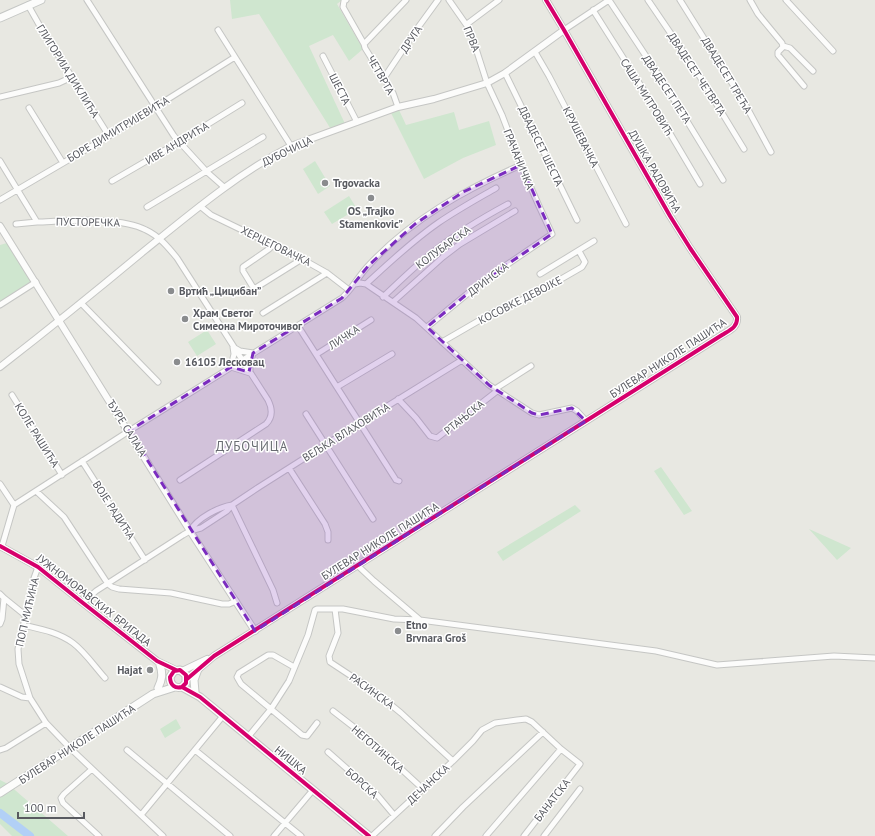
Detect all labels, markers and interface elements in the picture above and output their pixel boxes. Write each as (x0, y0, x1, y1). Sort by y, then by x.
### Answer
street label: ГЛИГОРИЈА ДИКЛИЋА (34, 22, 103, 121)
street label: ДРУГА (397, 22, 425, 55)
street label: ПРВА (461, 24, 484, 54)
street label: ДВАДЕСЕТ ЧЕТВРТА (665, 29, 730, 119)
street label: ДВАДЕСЕТ ТРЕЋА (699, 34, 756, 116)
street label: ДВАДЕСЕТ ПЕТА (640, 52, 695, 126)
street label: ЧЕТВРТА (364, 53, 398, 98)
street label: САША МИТРОВИЋ (617, 56, 677, 138)
street label: ШЕСТА (326, 71, 354, 108)
street label: БОРЕ ДИМИТРИЈЕВИЋА (64, 93, 172, 165)
street label: ДВАДЕСЕТ ШЕСТА (515, 104, 567, 189)
street label: КРУШЕВАЧКА (560, 104, 603, 170)
street label: ИВЕ АНДРИЋА (143, 118, 212, 168)
street label: ГРАЧАНИЧКА (501, 127, 538, 192)
street label: ДУШКА РАДОВИЋА (626, 127, 685, 215)
street label: ДУБОЧИЦА (259, 132, 315, 169)
place label: Trgovacka (333, 176, 380, 190)
marker: Trgovacka (320, 178, 330, 188)
marker: OS „Trajko Stamenkovic” (366, 193, 376, 203)
place label: OS „Trajko Stamenkovic” (339, 204, 403, 231)
street label: ПУСТОРЕЧКА (56, 214, 121, 230)
street label: КОЛУБАРСКА (413, 222, 474, 272)
street label: ХЕРЦЕГОВАЧКА (239, 223, 314, 269)
street label: ДРИНСКА (465, 259, 512, 299)
street label: КОСОВКЕ ДЕВОЈКЕ (476, 273, 564, 327)
place label: Вртић „Цицибан” (179, 284, 261, 298)
marker: Вртић „Цицибан” (166, 286, 176, 296)
place label: Храм Светог Симеона Мироточивог (193, 306, 303, 333)
marker: Храм Светог Симеона Мироточивог (180, 314, 190, 324)
street label: БУЛЕВАР НИКОЛЕ ПАШИЋА (607, 315, 729, 401)
street label: ЛИЧКА (325, 322, 363, 353)
place label: 16105 Лесковац (185, 355, 264, 369)
marker: 16105 Лесковац (172, 357, 182, 367)
street label: РТАЊСКА (441, 396, 487, 437)
street label: ЂУРЕ САЛАЈА (104, 397, 150, 459)
street label: ВЕЉКА ВЛАХОВИЋА (300, 399, 393, 465)
street label: КОЛЕ РАШИЋА (12, 400, 63, 470)
district label: ДУБОЧИЦА (216, 438, 288, 455)
street label: ВОЈЕ РАДИЋА (90, 478, 139, 543)
street label: БУЛЕВАР НИКОЛЕ ПАШИЋА (319, 499, 442, 583)
street label: ЈУЖНОМОРАВСКИХ БРИГАДА (33, 550, 155, 649)
street label: ПОП МИЋИНА (12, 575, 42, 648)
place label: Etno Brvnara Groš (406, 618, 466, 645)
marker: Etno Brvnara Groš (393, 626, 403, 636)
place label: Hajat (117, 663, 142, 677)
marker: Hajat (145, 665, 155, 675)
street label: РАСИНСКА (347, 670, 398, 712)
street label: БУЛЕВАР НИКОЛЕ ПАШИЋА (16, 701, 138, 787)
street label: НЕГОТИНСКА (349, 722, 408, 776)
street label: НИШКА (272, 743, 310, 778)
street label: ДЕЧАНСКА (404, 760, 453, 807)
street label: БОРСКА (343, 765, 382, 802)
street label: БАНАТСКА (531, 775, 573, 824)
scale bar (18, 794, 84, 820)
text: 100 m (24, 800, 57, 815)

